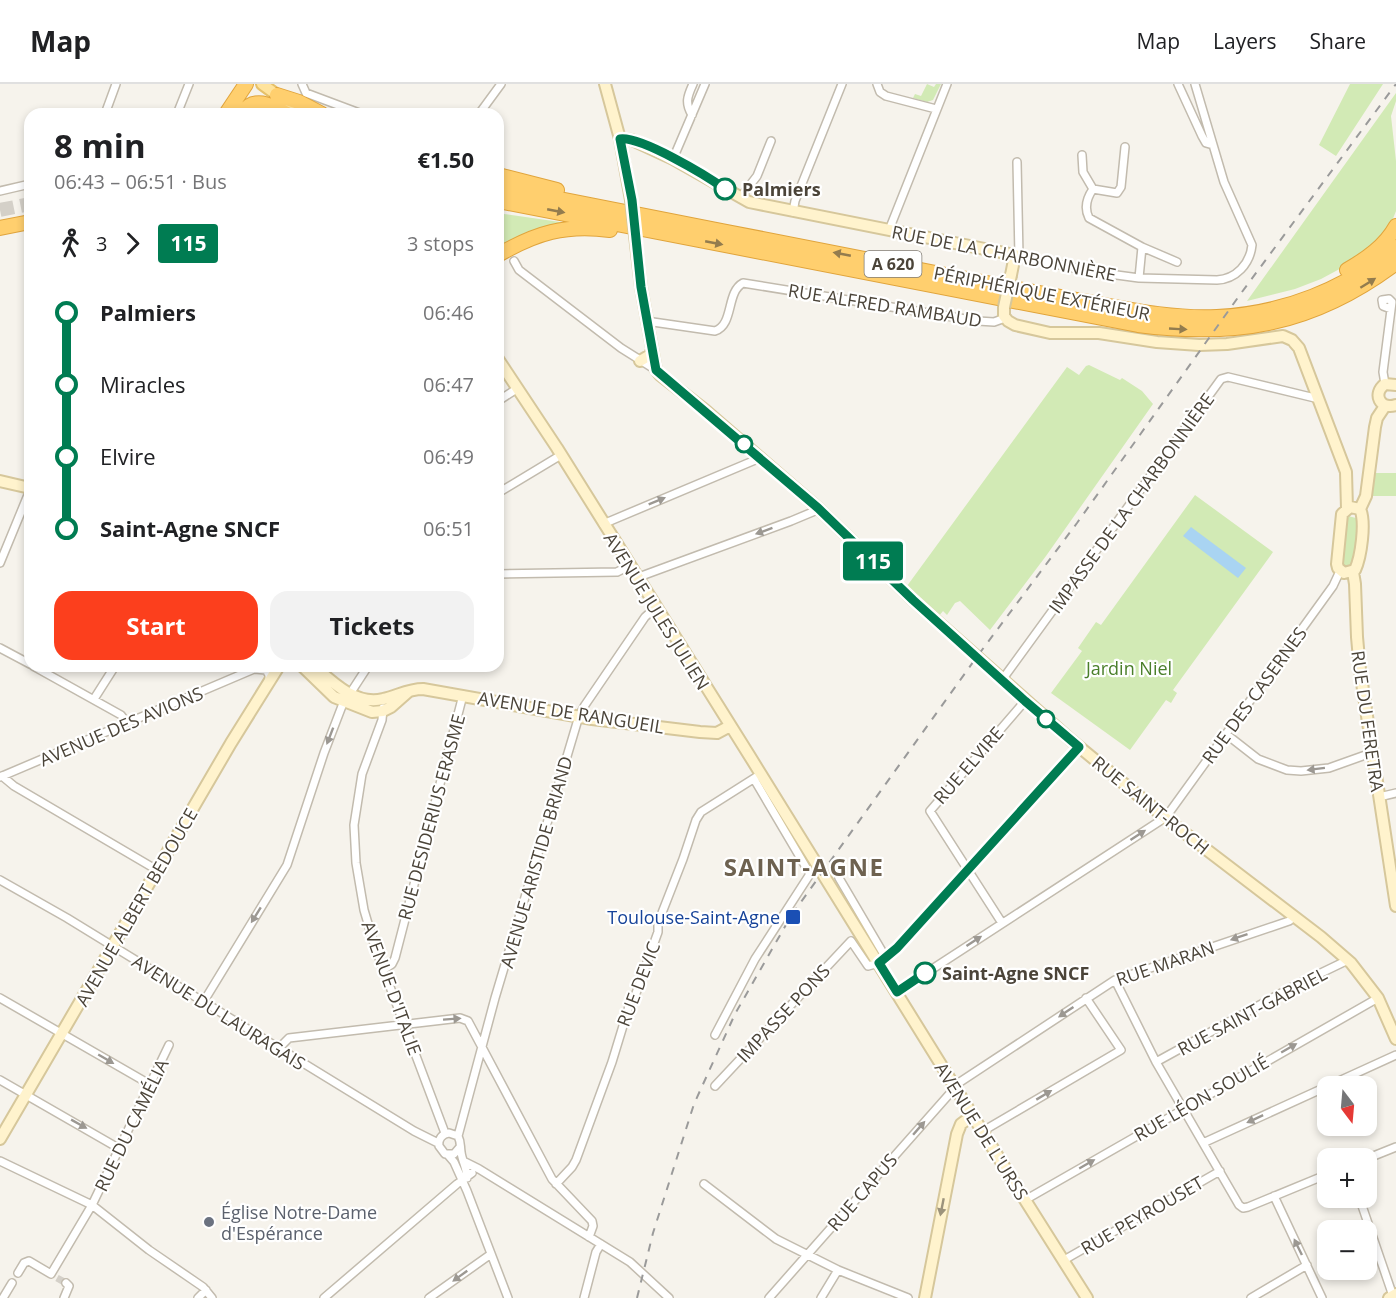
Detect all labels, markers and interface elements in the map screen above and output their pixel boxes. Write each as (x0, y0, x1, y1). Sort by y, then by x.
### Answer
text: Map (30, 22, 91, 60)
text: Map (1137, 27, 1180, 55)
text: Layers (1213, 27, 1277, 55)
text: Share (1310, 27, 1366, 55)
text: 8 min (54, 123, 146, 168)
text: €1.50 (417, 144, 474, 174)
text: 06:43 – 06:51 · Bus (54, 168, 227, 195)
place label: Palmiers (742, 177, 821, 201)
marker: Palmiers (714, 178, 736, 200)
one-way arrow (546, 207, 565, 216)
street label: RUE DE LA CHARBONNIÈRE (890, 219, 1118, 287)
icon: walk (54, 227, 87, 260)
icon: forward (116, 227, 149, 260)
text: 115 (170, 229, 206, 257)
text: 3 (96, 230, 107, 257)
text: 3 stops (407, 230, 474, 257)
one-way arrow (705, 239, 724, 248)
one-way arrow (832, 249, 851, 258)
road number: A 620 (864, 251, 922, 277)
street label: PÉRIPHÉRIQUE EXTÉRIEUR (932, 260, 1152, 326)
one-way arrow (1359, 277, 1376, 288)
street label: RUE ALFRED RAMBAUD (786, 278, 984, 332)
text: Palmiers (100, 297, 196, 327)
text: 06:46 (423, 299, 474, 326)
one-way arrow (1169, 325, 1188, 334)
text: Miracles (100, 369, 186, 399)
text: 06:47 (423, 371, 474, 398)
street label: IMPASSE DE LA CHARBONNIÈRE (1043, 388, 1219, 618)
unlabelled marker (735, 435, 753, 453)
text: Elvire (100, 441, 156, 471)
text: 06:49 (423, 443, 474, 470)
one-way arrow (648, 496, 666, 505)
text: Saint-Agne SNCF (100, 513, 280, 543)
text: 06:51 (423, 515, 474, 542)
one-way arrow (755, 526, 773, 536)
street label: AVENUE JULES JULIEN (599, 528, 715, 694)
line badge: 115 (838, 542, 908, 580)
text: 115 (855, 547, 891, 575)
button: Start (54, 591, 258, 660)
button: Tickets (270, 591, 474, 660)
street label: RUE DES CASERNES (1196, 622, 1312, 768)
street label: RUE DU FERETRA (1346, 649, 1390, 794)
park label: Jardin Niel (1084, 656, 1172, 680)
street label: AVENUE DES AVIONS (35, 681, 207, 771)
street label: AVENUE DE RANGUEIL (476, 685, 666, 739)
unlabelled marker (1037, 710, 1055, 728)
street label: RUE DESIDERIUS ERASME (392, 711, 470, 923)
street label: RUE ELVIRE (928, 721, 1008, 809)
one-way arrow (325, 727, 335, 745)
street label: RUE SAINT-ROCH (1087, 750, 1215, 860)
street label: AVENUE ARISTIDE BRIAND (494, 753, 578, 971)
one-way arrow (1306, 765, 1325, 774)
street label: AVENUE ALBERT BEDOUCE (69, 804, 203, 1010)
one-way arrow (1130, 830, 1146, 841)
district label: SAINT-AGNE (724, 850, 884, 883)
place label: Toulouse-Saint-Agne (607, 905, 780, 929)
one-way arrow (251, 907, 262, 923)
marker: Toulouse-Saint-Agne (784, 908, 802, 926)
street label: AVENUE D'ITALIE (357, 918, 427, 1058)
one-way arrow (1230, 933, 1248, 943)
one-way arrow (966, 935, 982, 947)
street label: RUE MARAN (1113, 935, 1217, 991)
street label: RUE DEVIC (611, 938, 665, 1030)
street label: AVENUE DU LAURAGAIS (128, 949, 310, 1075)
street label: IMPASSE PONS (731, 959, 835, 1067)
place label: Saint-Agne SNCF (942, 961, 1089, 985)
street label: RUE SAINT-GABRIEL (1173, 961, 1331, 1061)
marker: Saint-Agne SNCF (914, 962, 936, 984)
one-way arrow (1058, 1006, 1074, 1018)
one-way arrow (442, 1014, 461, 1024)
one-way arrow (1281, 1043, 1298, 1053)
street label: RUE LÉON SOULIÉ (1129, 1050, 1273, 1146)
street label: RUE DU CAMÉLIA (89, 1054, 174, 1195)
one-way arrow (98, 1054, 115, 1064)
street label: AVENUE DE L'URSS (930, 1057, 1034, 1205)
north arrow (1317, 1076, 1377, 1136)
map controls (1317, 1076, 1377, 1280)
one-way arrow (1036, 1090, 1052, 1101)
one-way arrow (1247, 1115, 1264, 1124)
one-way arrow (71, 1119, 87, 1130)
one-way arrow (912, 1120, 926, 1135)
street label: RUE CAPUS (822, 1148, 902, 1236)
button: + (1317, 1148, 1377, 1208)
one-way arrow (1079, 1159, 1096, 1169)
street label: RUE PEYROUSET (1076, 1170, 1208, 1260)
one-way arrow (937, 1198, 946, 1217)
place label: Église Notre-Dame d'Espérance (221, 1200, 377, 1245)
marker: Église Notre-Dame d'Espérance (202, 1215, 216, 1229)
button: − (1317, 1220, 1377, 1280)
one-way arrow (1294, 1238, 1303, 1255)
one-way arrow (452, 1270, 468, 1282)

